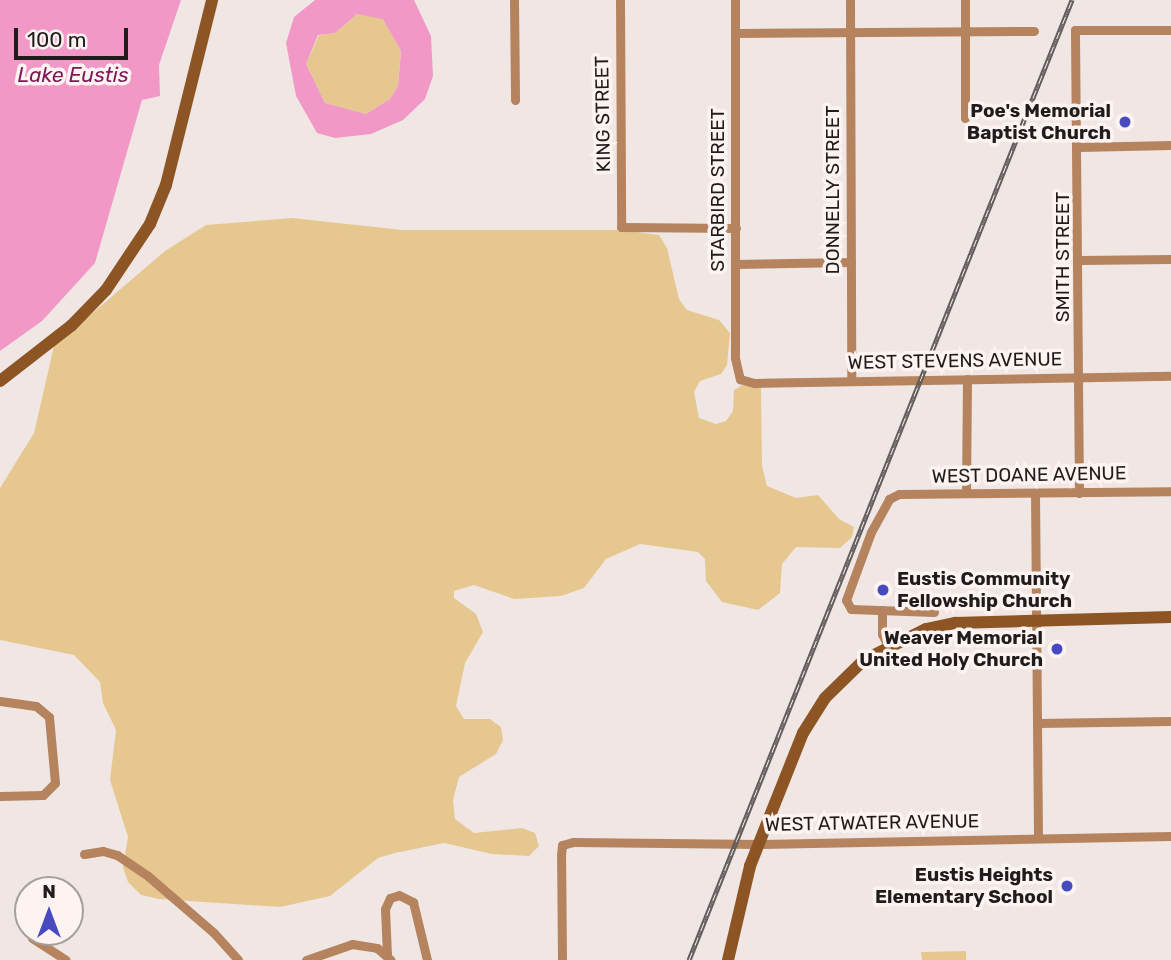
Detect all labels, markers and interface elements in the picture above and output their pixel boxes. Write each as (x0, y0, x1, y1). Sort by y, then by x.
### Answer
scale bar (18, 14, 131, 58)
text: 100 m (27, 27, 86, 52)
street label: KING STREET (591, 56, 615, 172)
water label: Lake Eustis (17, 62, 129, 88)
place label: Poe's Memorial Baptist Church (967, 100, 1111, 144)
street label: DONNELLY STREET (822, 105, 844, 275)
street label: STARBIRD STREET (707, 108, 729, 272)
marker: Poe's Memorial Baptist Church (1117, 114, 1133, 130)
street label: SMITH STREET (1052, 192, 1074, 322)
street label: WEST STEVENS AVENUE (847, 348, 1063, 374)
street label: WEST DOANE AVENUE (931, 462, 1127, 488)
place label: Eustis Community Fellowship Church (897, 568, 1072, 612)
marker: Eustis Community Fellowship Church (875, 582, 891, 598)
place label: Weaver Memorial United Holy Church (859, 627, 1043, 671)
marker: Weaver Memorial United Holy Church (1049, 641, 1065, 657)
street label: WEST ATWATER AVENUE (764, 810, 980, 836)
place label: Eustis Heights Elementary School (874, 864, 1053, 908)
north arrow (14, 876, 84, 946)
marker: Eustis Heights Elementary School (1059, 878, 1075, 894)
text: N (42, 880, 56, 903)

